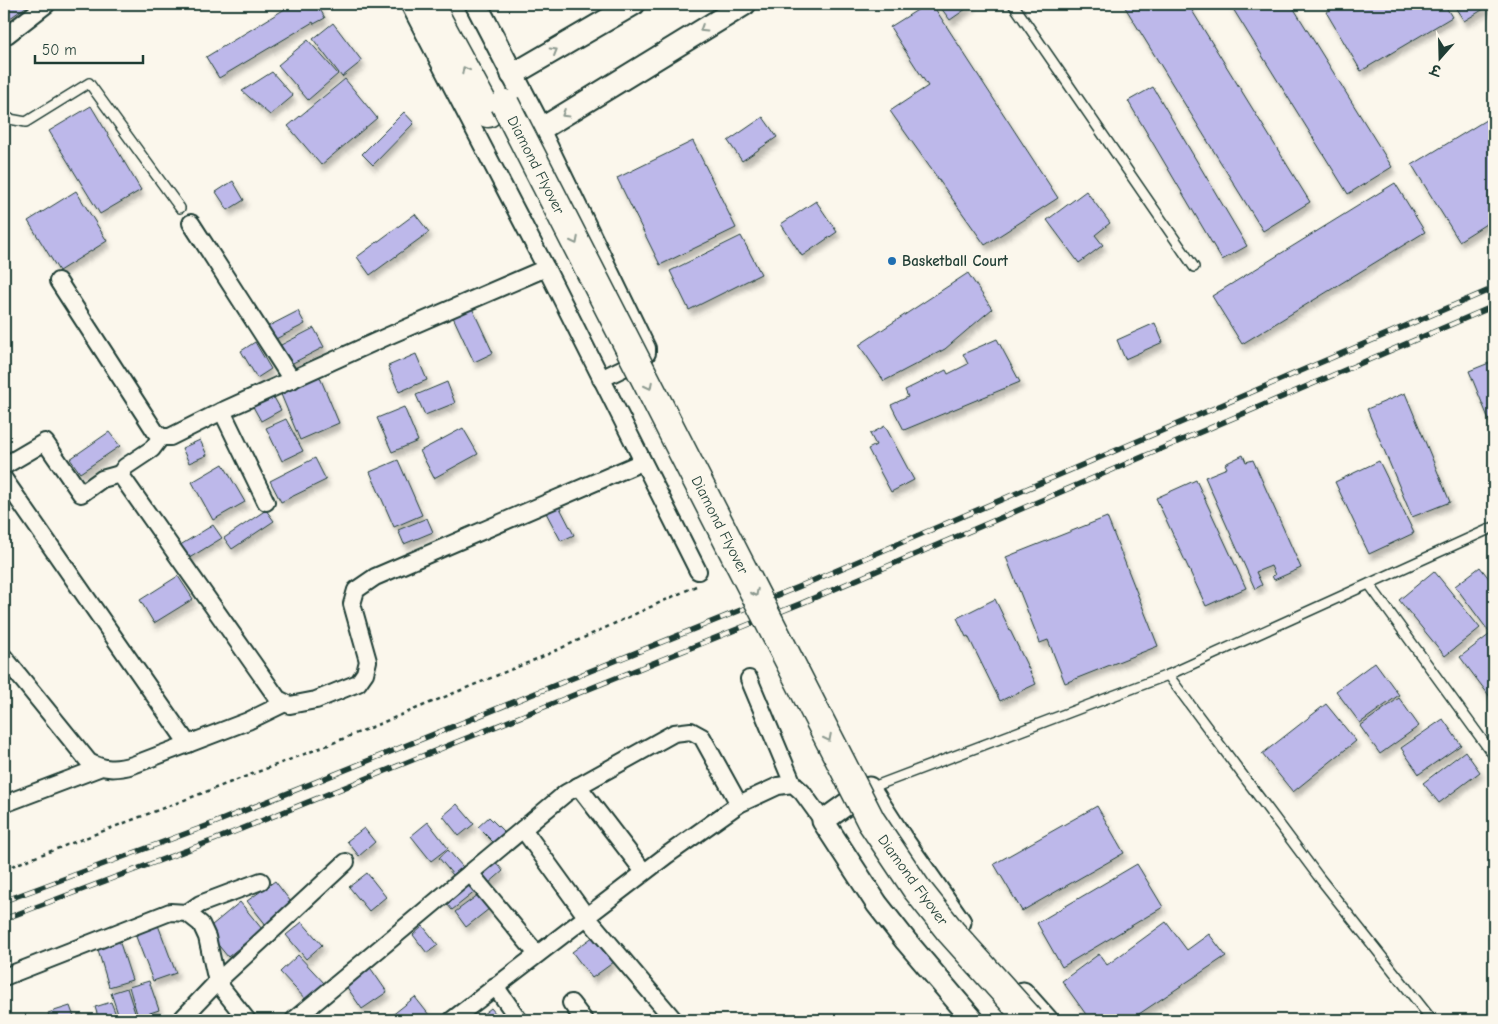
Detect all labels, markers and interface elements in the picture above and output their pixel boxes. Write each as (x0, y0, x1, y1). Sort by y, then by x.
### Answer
one-way arrow (699, 23, 708, 33)
scale bar (35, 32, 142, 64)
north arrow (1416, 32, 1466, 82)
text: 50 m (42, 41, 77, 59)
one-way arrow (549, 47, 558, 57)
text: उ (1427, 60, 1445, 80)
one-way arrow (461, 66, 471, 75)
one-way arrow (561, 108, 570, 118)
street label: Diamond Flyover (504, 113, 569, 217)
one-way arrow (569, 236, 579, 245)
place label: Basketball Court (902, 252, 1009, 270)
marker: Basketball Court (886, 255, 898, 267)
one-way arrow (643, 381, 653, 390)
street label: Diamond Flyover (688, 473, 753, 577)
one-way arrow (749, 588, 759, 597)
one-way arrow (822, 733, 832, 742)
street label: Diamond Flyover (874, 831, 952, 929)

